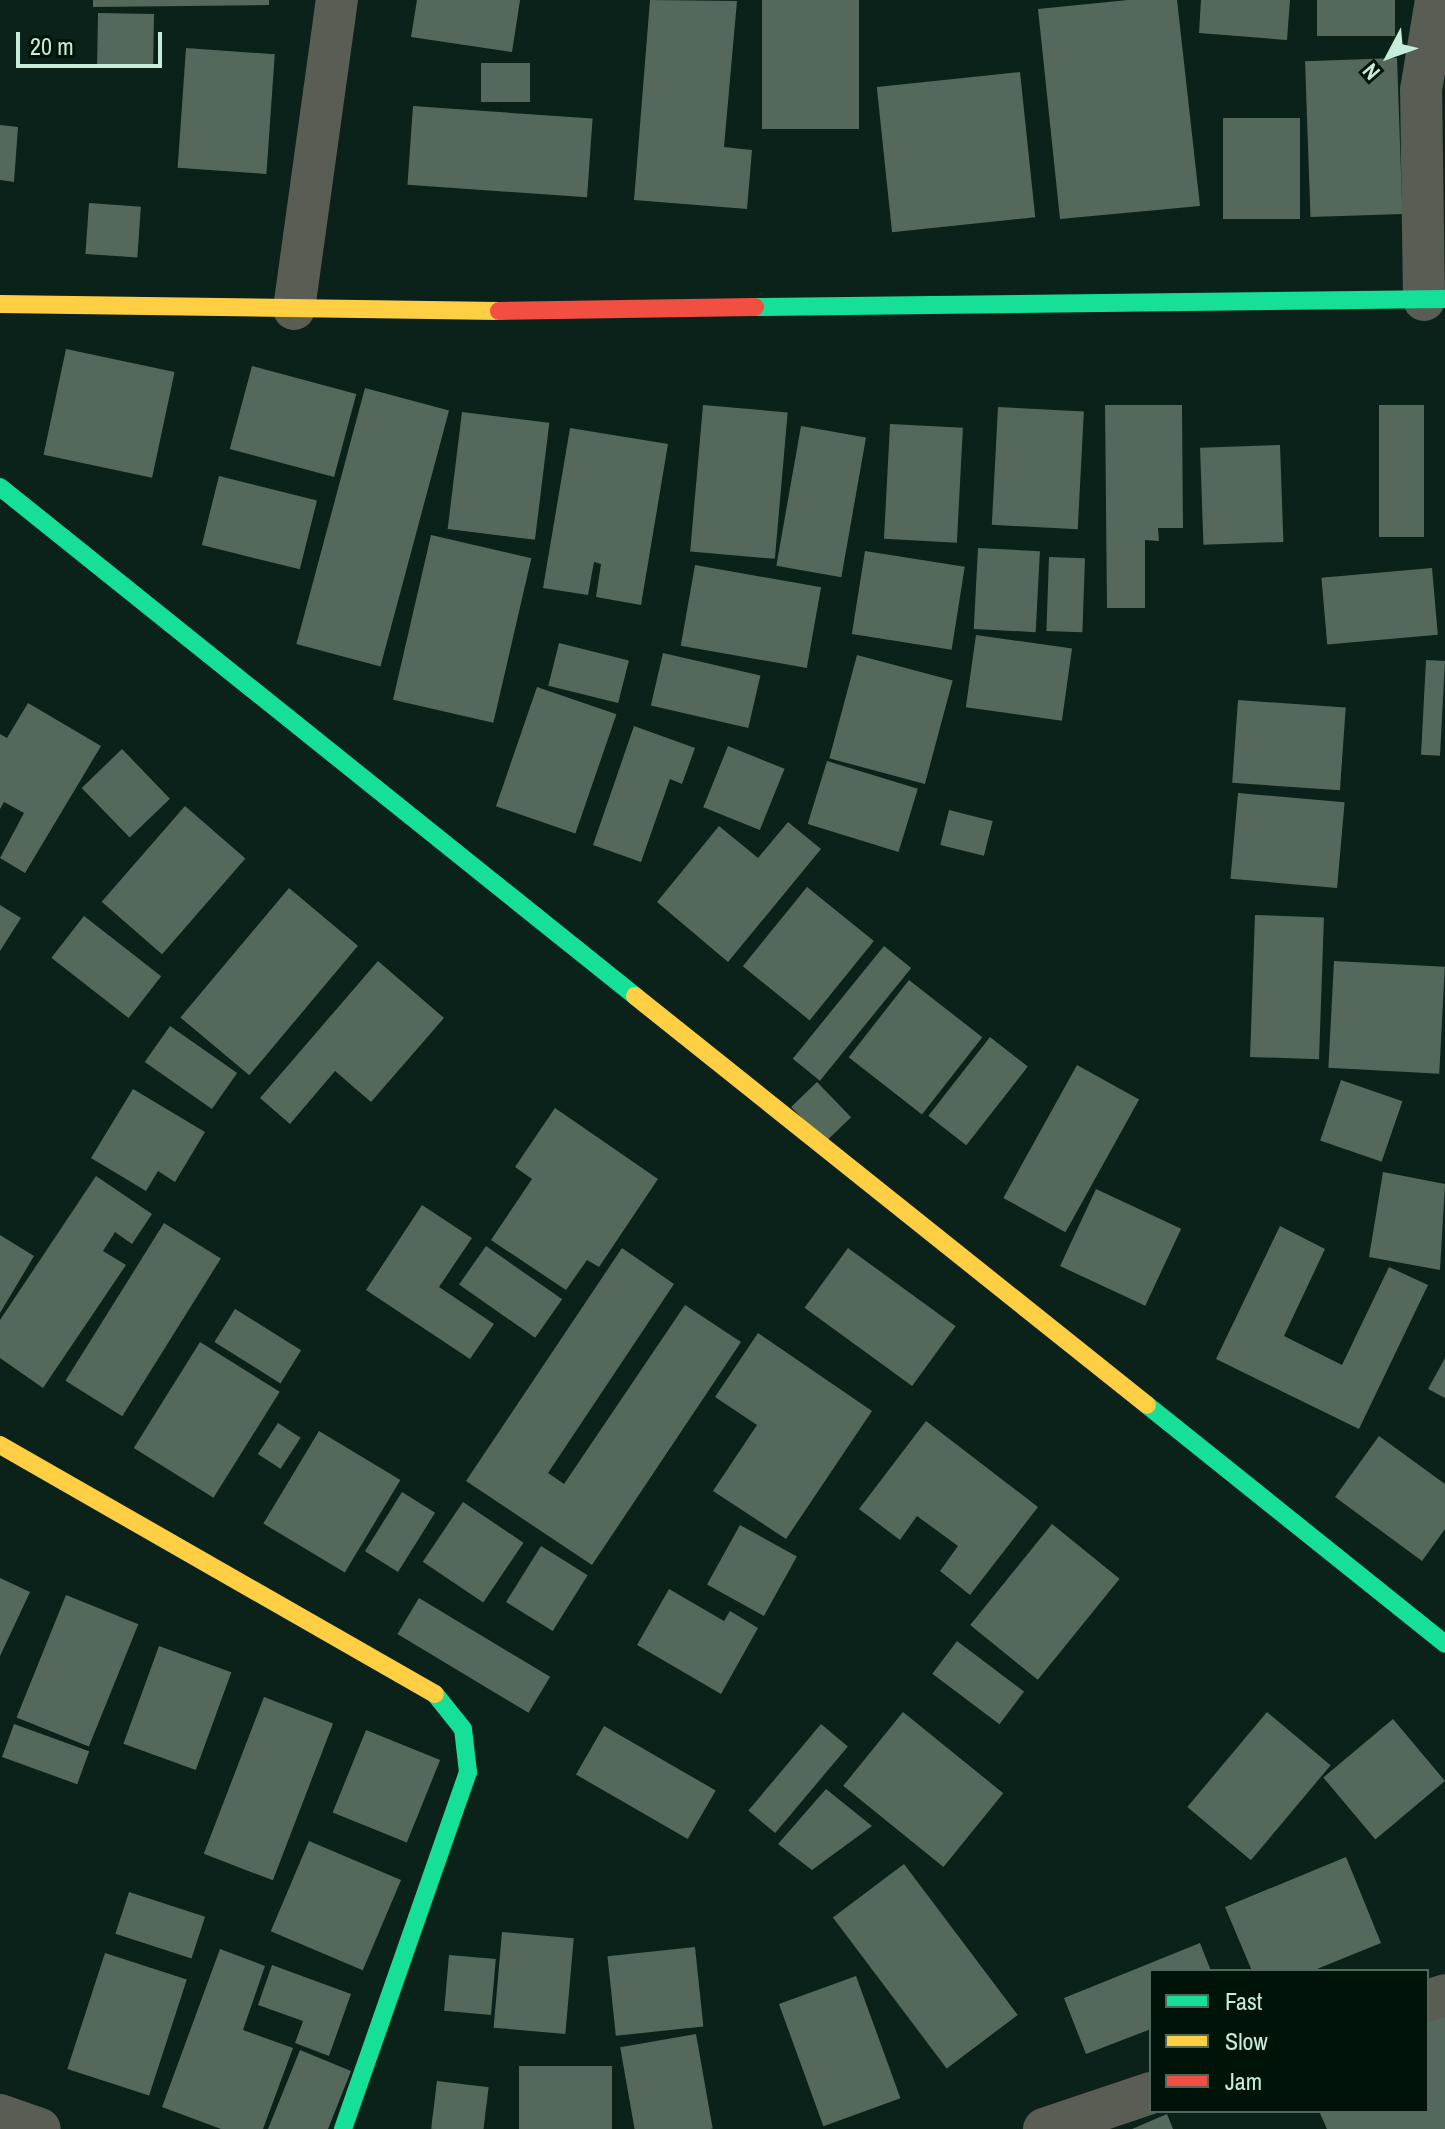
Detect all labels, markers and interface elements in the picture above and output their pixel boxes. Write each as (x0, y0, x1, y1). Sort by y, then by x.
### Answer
scale bar (20, 16, 166, 66)
north arrow (1349, 16, 1429, 96)
text: 20 m (30, 30, 74, 62)
text: N (1355, 57, 1386, 87)
legend (1149, 1969, 1429, 2113)
text: Fast (1225, 1985, 1262, 2017)
text: Slow (1225, 2025, 1268, 2057)
text: Jam (1225, 2065, 1262, 2097)

